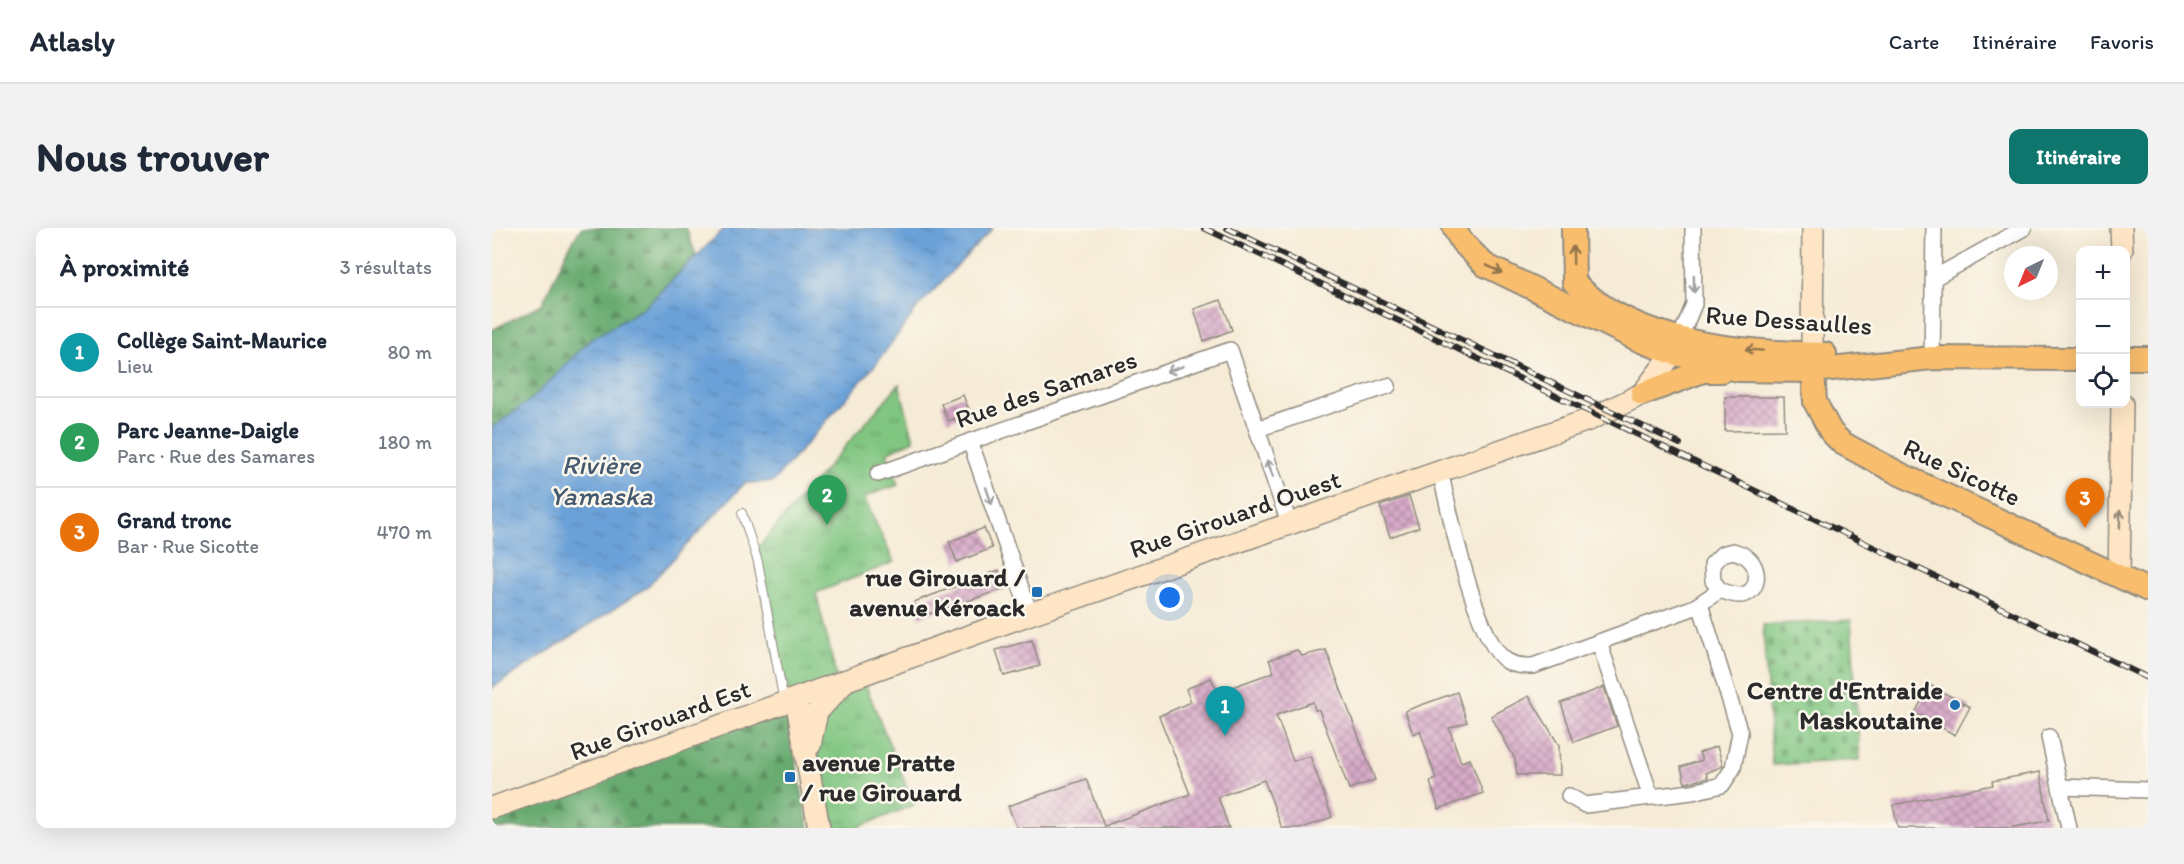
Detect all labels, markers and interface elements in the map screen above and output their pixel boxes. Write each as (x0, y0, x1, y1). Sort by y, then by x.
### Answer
text: Atlasly (30, 24, 115, 58)
text: Carte (1889, 29, 1939, 54)
text: Itinéraire (1972, 29, 2057, 54)
text: Favoris (2090, 29, 2154, 54)
button: Itinéraire (2009, 129, 2148, 184)
text: Nous trouver (36, 131, 269, 182)
one-way arrow (1568, 245, 1579, 265)
north arrow (2004, 246, 2058, 300)
map controls (2076, 246, 2130, 408)
button: + (2076, 246, 2130, 300)
text: À proximité (60, 251, 189, 283)
text: 3 résultats (340, 255, 432, 279)
one-way arrow (1485, 264, 1503, 276)
one-way arrow (1688, 274, 1699, 294)
street label: Rue Dessaulles (1705, 298, 1873, 342)
button: − (2076, 300, 2130, 354)
text: Collège Saint-Maurice (117, 327, 327, 354)
text: 1 (75, 340, 84, 364)
text: 80 m (387, 340, 432, 364)
street label: Rue des Samares (951, 343, 1141, 435)
one-way arrow (1744, 345, 1764, 356)
text: Lieu (117, 354, 153, 378)
button: locate (2076, 354, 2130, 408)
one-way arrow (1166, 365, 1185, 376)
text: Parc Jeanne-Daigle (117, 417, 299, 444)
text: 2 (74, 430, 85, 454)
text: 180 m (378, 430, 432, 454)
street label: Rue Sicotte (1898, 431, 2026, 513)
text: Parc · Rue des Samares (117, 444, 315, 468)
water label: Rivière Yamaska (549, 448, 654, 512)
one-way arrow (1264, 459, 1275, 478)
street label: Rue Girouard Ouest (1125, 463, 1345, 565)
pin: 2 (808, 476, 846, 525)
pin: 3 (2066, 478, 2104, 528)
one-way arrow (985, 486, 996, 505)
text: Grand tronc (117, 507, 232, 534)
one-way arrow (2114, 509, 2126, 529)
text: 3 (74, 520, 85, 544)
text: 470 m (376, 520, 432, 544)
text: Bar · Rue Sicotte (117, 534, 259, 558)
place label: rue Girouard / avenue Kéroack (849, 561, 1026, 623)
your location (1155, 583, 1184, 612)
marker: rue Girouard / avenue Kéroack (1030, 585, 1044, 599)
street label: Rue Girouard Est (565, 672, 755, 767)
place label: Centre d'Entraide Maskoutaine (1747, 674, 1943, 736)
pin: 1 (1206, 686, 1244, 736)
marker: Centre d'Entraide Maskoutaine (1948, 698, 1962, 712)
place label: avenue Pratte / rue Girouard (801, 746, 962, 808)
marker: avenue Pratte / rue Girouard (783, 770, 797, 784)

